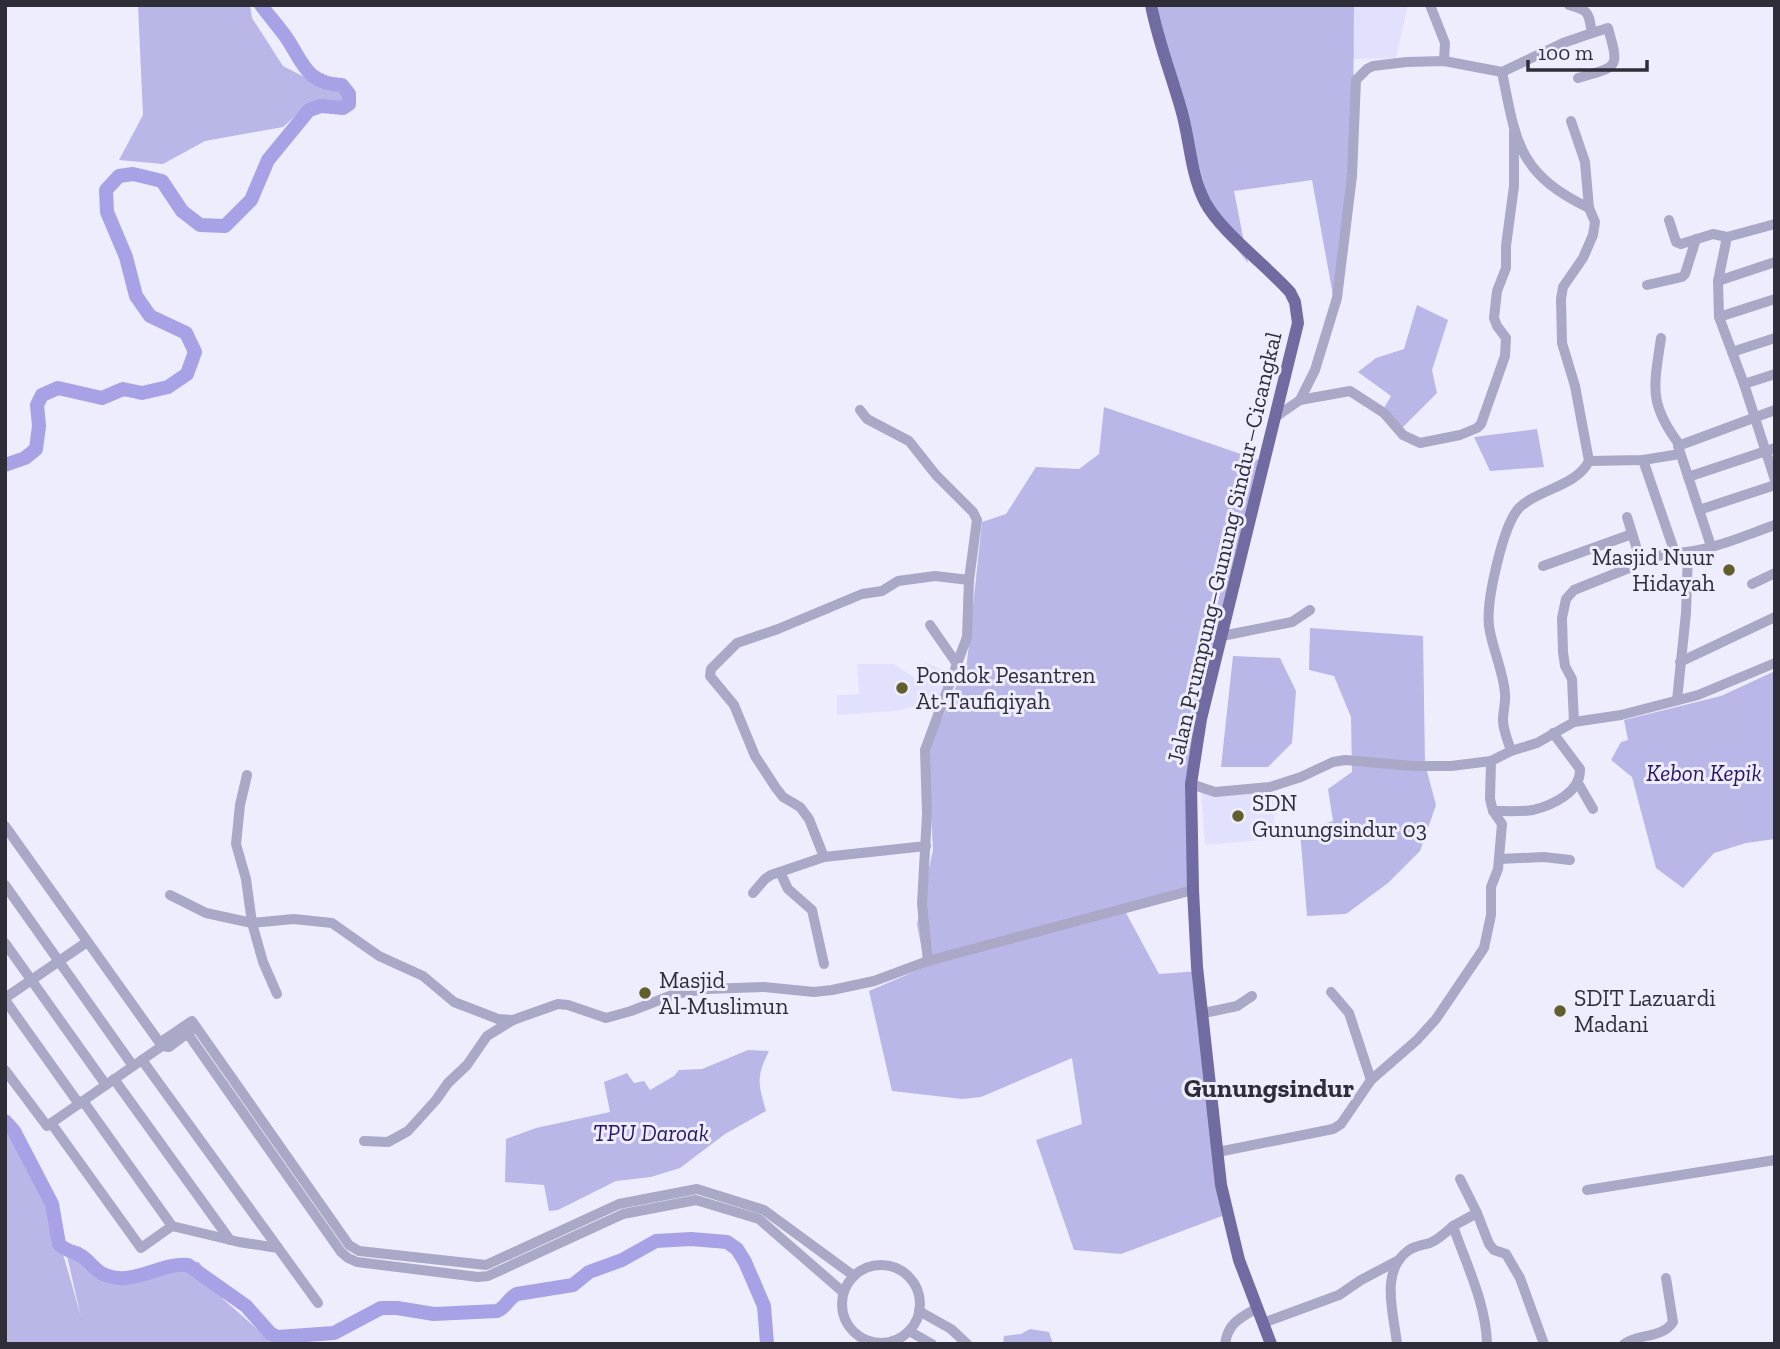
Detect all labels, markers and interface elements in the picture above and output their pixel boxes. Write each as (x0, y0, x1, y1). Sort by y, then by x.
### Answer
scale bar (1528, 28, 1647, 72)
text: 100 m (1538, 40, 1593, 65)
street label: Jalan Prumpung–Gunung Sindur–Cicangkal (1161, 329, 1287, 767)
place label: Masjid Nuur Hidayah (1592, 543, 1715, 597)
marker: Masjid Nuur Hidayah (1721, 562, 1737, 578)
place label: Pondok Pesantren At-Taufiqiyah (916, 661, 1095, 715)
marker: Pondok Pesantren At-Taufiqiyah (894, 680, 910, 696)
park label: Kebon Kepik (1646, 759, 1762, 787)
place label: SDN Gunungsindur 03 (1252, 789, 1427, 843)
marker: SDN Gunungsindur 03 (1230, 808, 1246, 824)
place label: Masjid Al-Muslimun (659, 966, 788, 1020)
place label: SDIT Lazuardi Madani (1574, 984, 1716, 1038)
marker: Masjid Al-Muslimun (637, 985, 653, 1001)
marker: SDIT Lazuardi Madani (1552, 1003, 1568, 1019)
district label: Gunungsindur (1184, 1072, 1354, 1104)
park label: TPU Daroak (593, 1119, 709, 1147)

